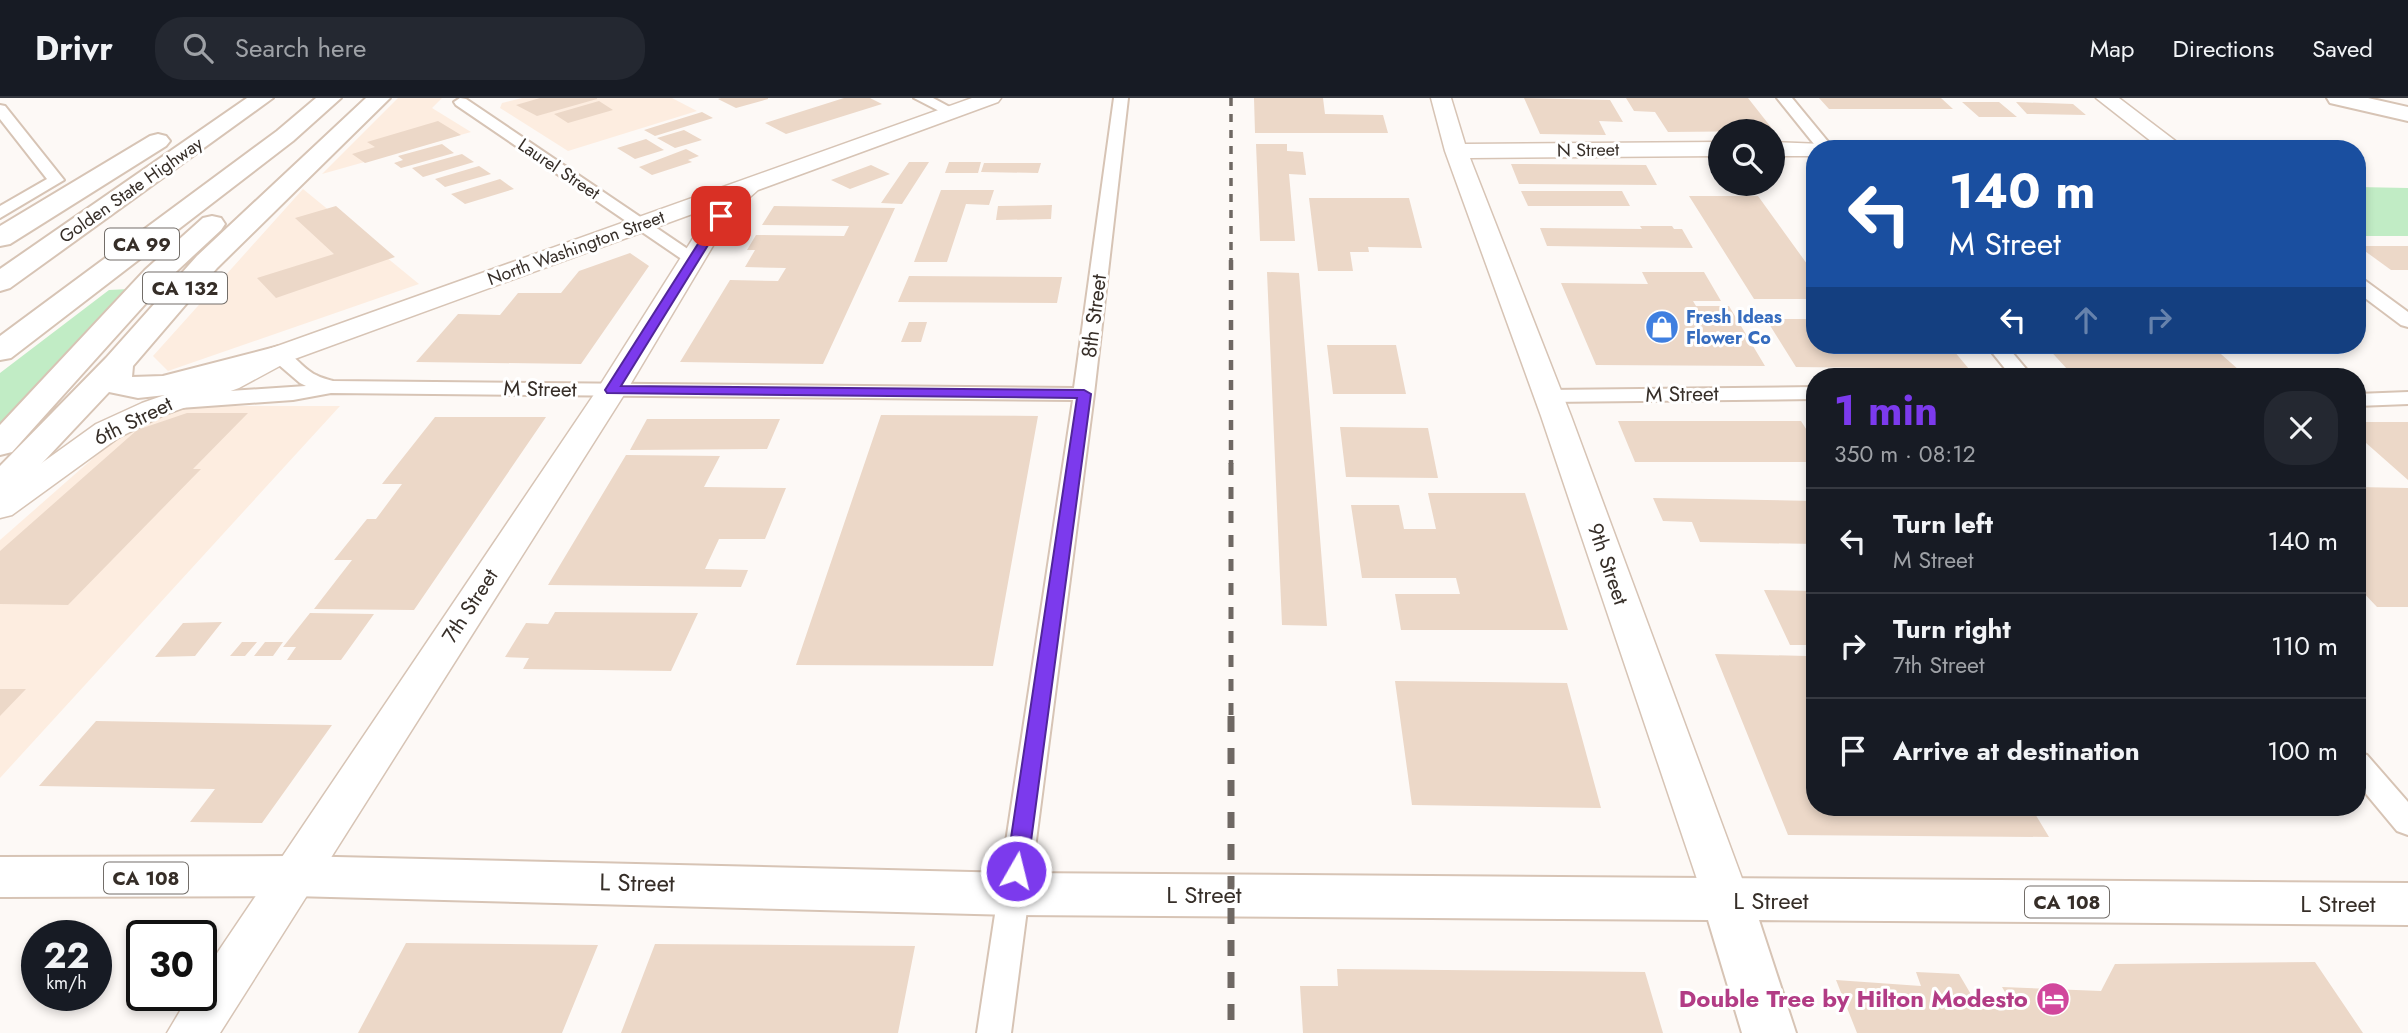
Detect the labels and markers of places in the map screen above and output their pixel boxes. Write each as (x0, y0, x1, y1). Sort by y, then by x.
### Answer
pin (691, 186, 751, 246)
place label: Fresh Ideas Flower Co (1686, 304, 1782, 351)
shop icon: Fresh Ideas Flower Co (1643, 308, 1681, 346)
hotel icon: Double Tree by Hilton Modesto (2034, 980, 2072, 1018)
place label: Double Tree by Hilton Modesto (1679, 981, 2028, 1016)

